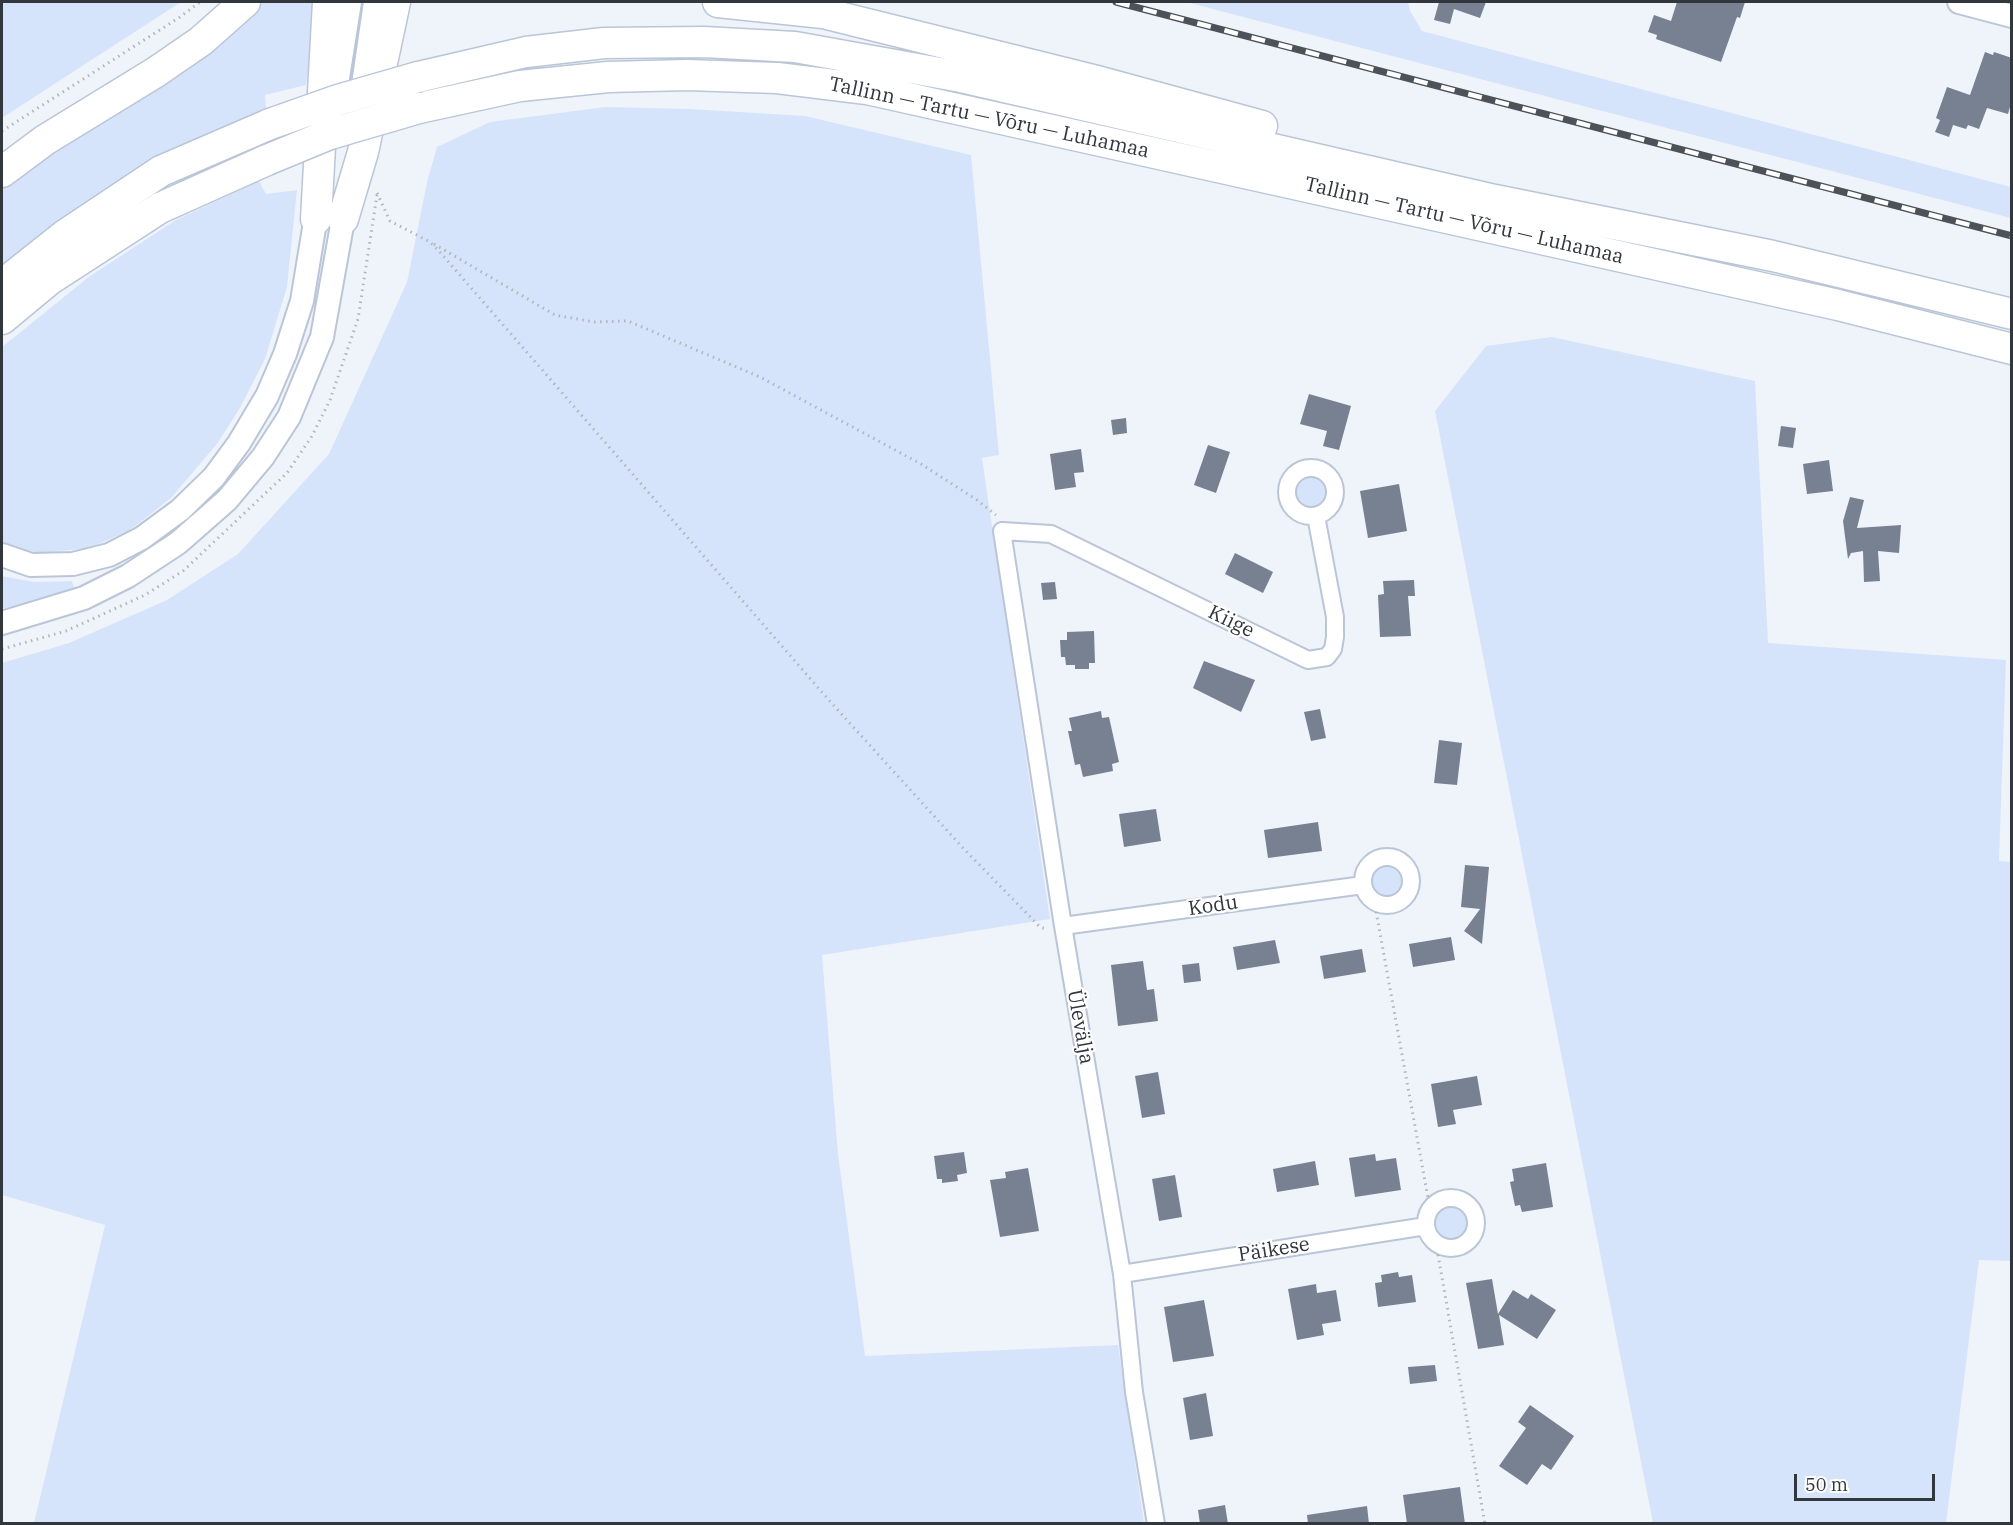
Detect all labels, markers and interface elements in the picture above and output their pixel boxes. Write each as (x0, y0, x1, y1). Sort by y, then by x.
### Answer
street label: Tallinn — Tartu — Võru — Luhamaa (827, 72, 1151, 164)
street label: Tallinn — Tartu — Võru — Luhamaa (1302, 173, 1626, 269)
street label: Kiige (1204, 601, 1258, 643)
street label: Kodu (1187, 891, 1239, 921)
street label: Ülevälja (1062, 988, 1098, 1066)
street label: Päikese (1237, 1233, 1311, 1267)
scale bar (1797, 1462, 1938, 1500)
text: 50 m (1805, 1473, 1848, 1496)

